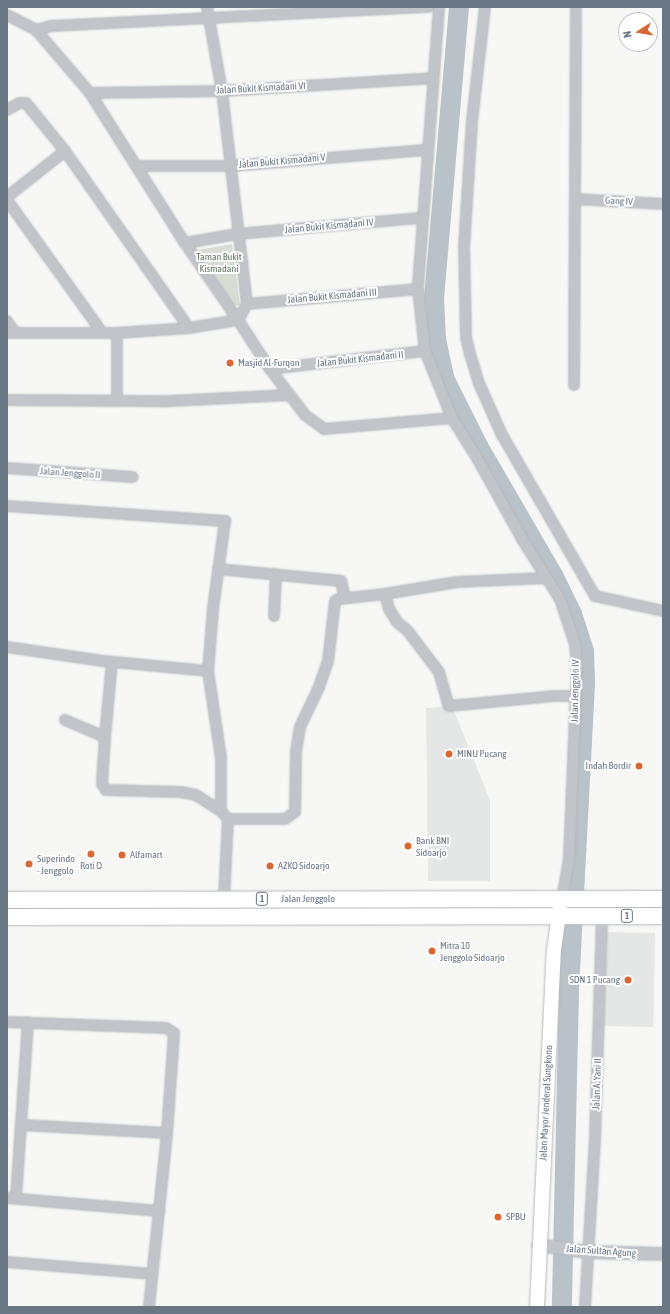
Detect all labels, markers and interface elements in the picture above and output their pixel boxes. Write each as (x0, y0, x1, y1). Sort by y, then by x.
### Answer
north arrow (618, 12, 658, 52)
text: N (621, 30, 634, 39)
street label: Jalan Bukit Kismadani VI (216, 80, 306, 96)
street label: Jalan Bukit Kismadani V (238, 151, 326, 171)
street label: Gang IV (605, 194, 633, 208)
street label: Jalan Bukit Kismadani IV (284, 216, 374, 236)
park label: Taman Bukit Kismadani (196, 250, 242, 274)
street label: Jalan Bukit Kismadani III (287, 286, 377, 306)
street label: Jalan Bukit Kismadani II (316, 348, 404, 370)
place label: Masjid Al-Furqon (238, 357, 300, 369)
marker: Masjid Al-Furqon (225, 358, 235, 368)
street label: Jalan Jenggolo II (39, 465, 101, 481)
street label: Jalan Jenggolo IV (568, 659, 582, 723)
place label: MINU Pucang (457, 748, 507, 760)
marker: MINU Pucang (444, 749, 454, 759)
place label: Indah Bordir (586, 760, 631, 772)
marker: Indah Bordir (634, 761, 644, 771)
place label: Bank BNI Sidoarjo (416, 834, 449, 858)
marker: Bank BNI Sidoarjo (403, 841, 413, 851)
marker: Roti O (86, 849, 96, 859)
place label: Alfamart (130, 849, 163, 861)
marker: Alfamart (117, 850, 127, 860)
place label: Superindo - Jenggolo (37, 852, 75, 876)
marker: Superindo - Jenggolo (24, 859, 34, 869)
place label: Roti O (80, 860, 102, 872)
place label: AZKO Sidoarjo (278, 860, 330, 872)
marker: AZKO Sidoarjo (265, 861, 275, 871)
road number: 1 (255, 892, 269, 906)
street label: Jalan Jenggolo (281, 893, 335, 905)
road number: 1 (620, 909, 634, 923)
place label: Mitra 10 Jenggolo Sidoarjo (440, 939, 505, 962)
marker: Mitra 10 Jenggolo Sidoarjo (427, 946, 437, 956)
place label: SDN 1 Pucang (570, 974, 620, 986)
marker: SDN 1 Pucang (623, 975, 633, 985)
street label: Jalan Mayor Jenderal Sungkono (537, 1045, 555, 1161)
street label: Jalan A. Yani II (590, 1058, 604, 1110)
place label: SPBU (506, 1211, 526, 1223)
marker: SPBU (493, 1212, 503, 1222)
street label: Jalan Sultan Agung (566, 1243, 636, 1259)

